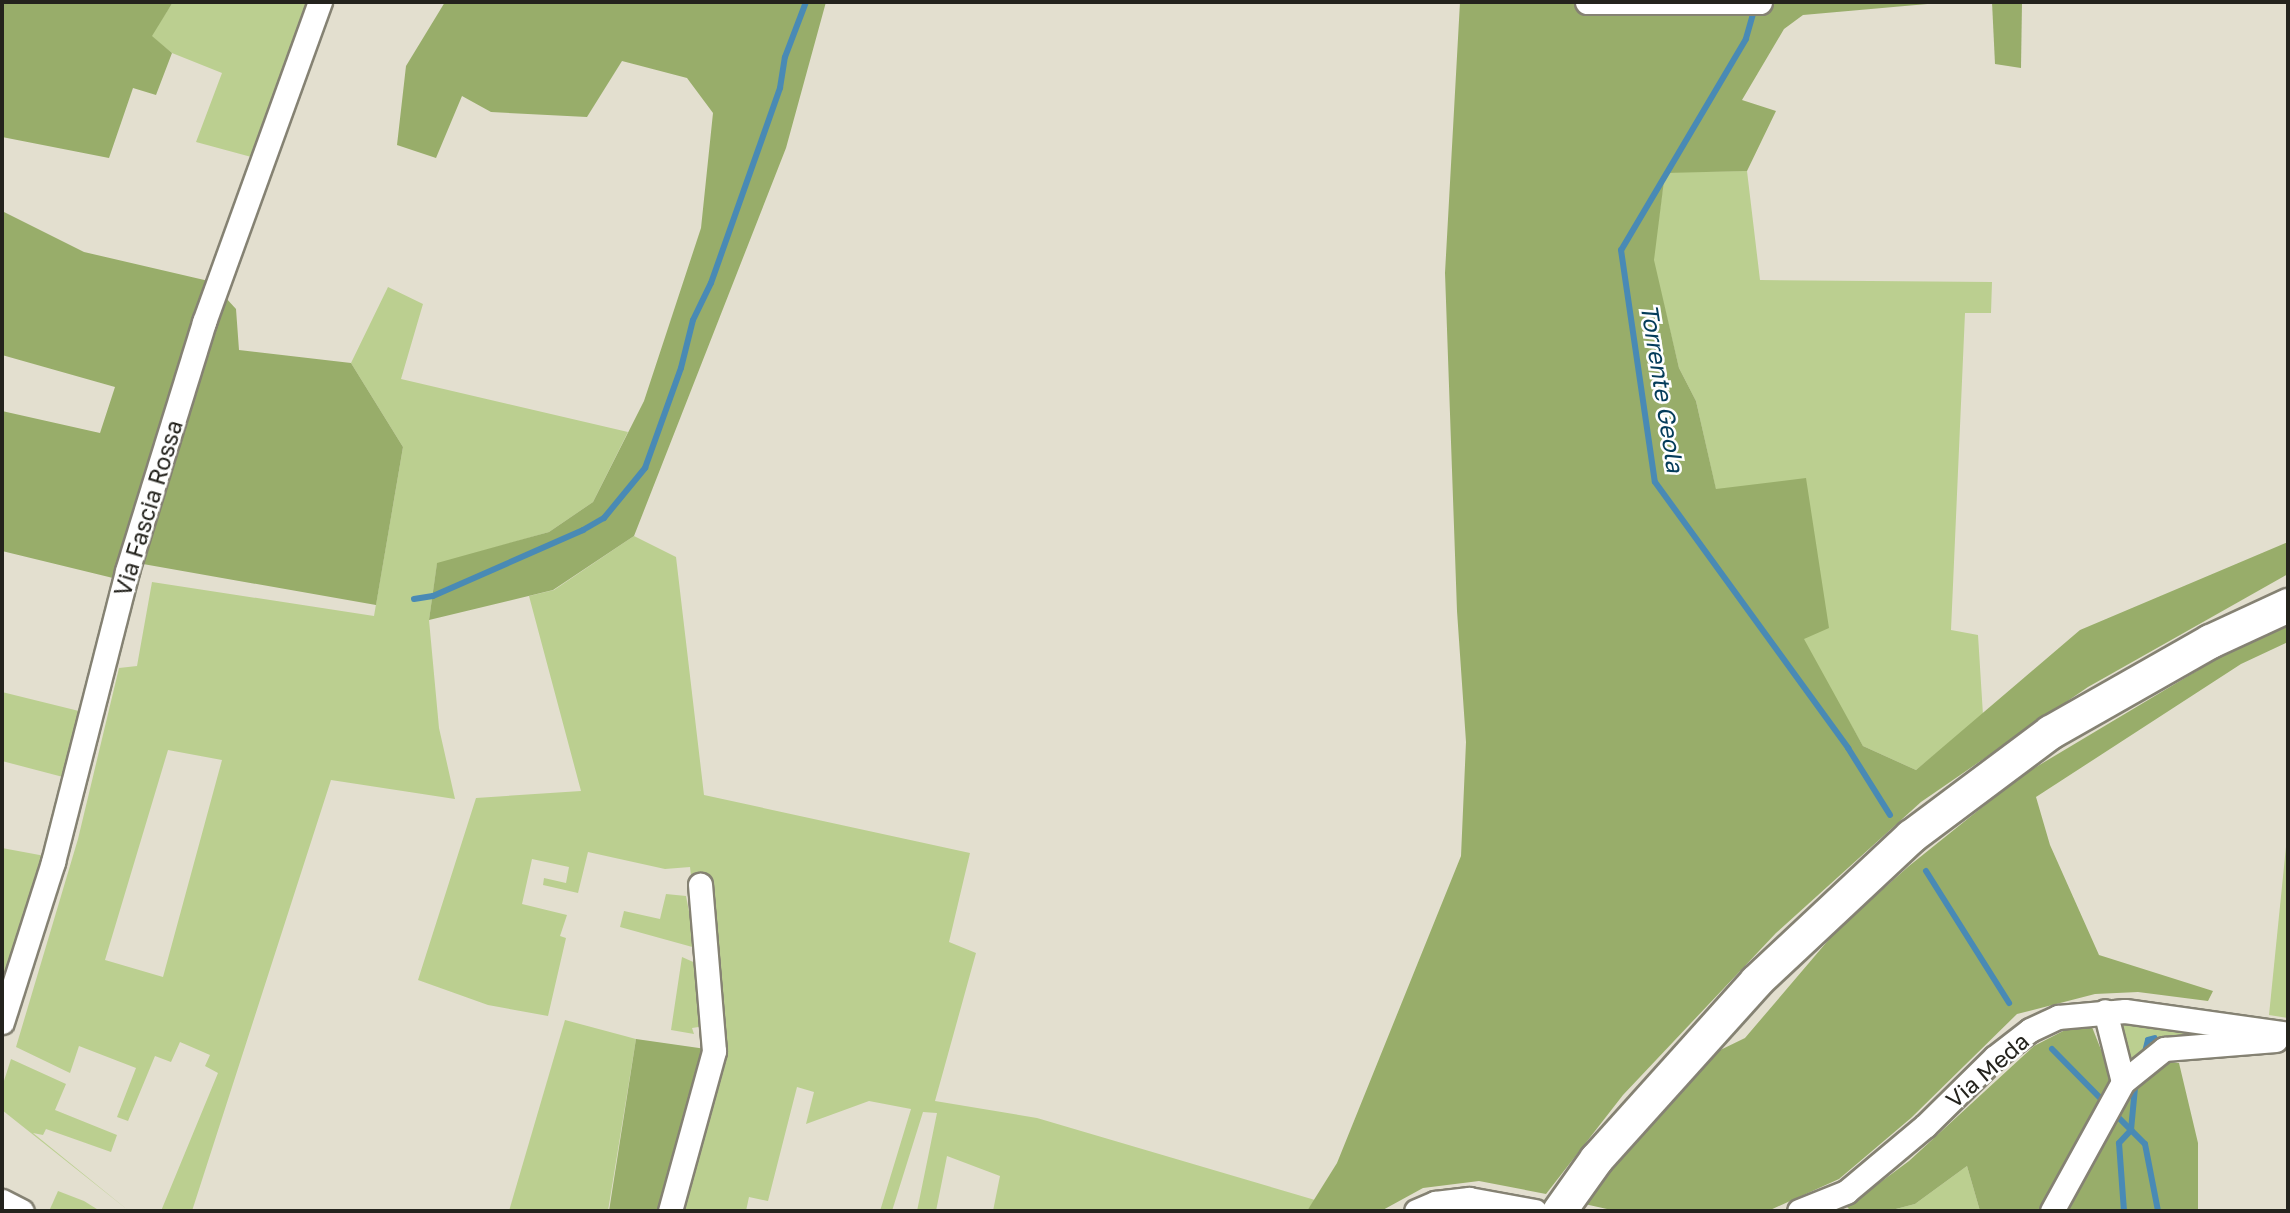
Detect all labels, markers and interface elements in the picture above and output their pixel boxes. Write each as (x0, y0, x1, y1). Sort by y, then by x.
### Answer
water label: Torrente Geola (1635, 302, 1691, 474)
street label: Via Fascia Rossa (108, 417, 188, 599)
street label: Via Meda (1940, 1027, 2034, 1113)

